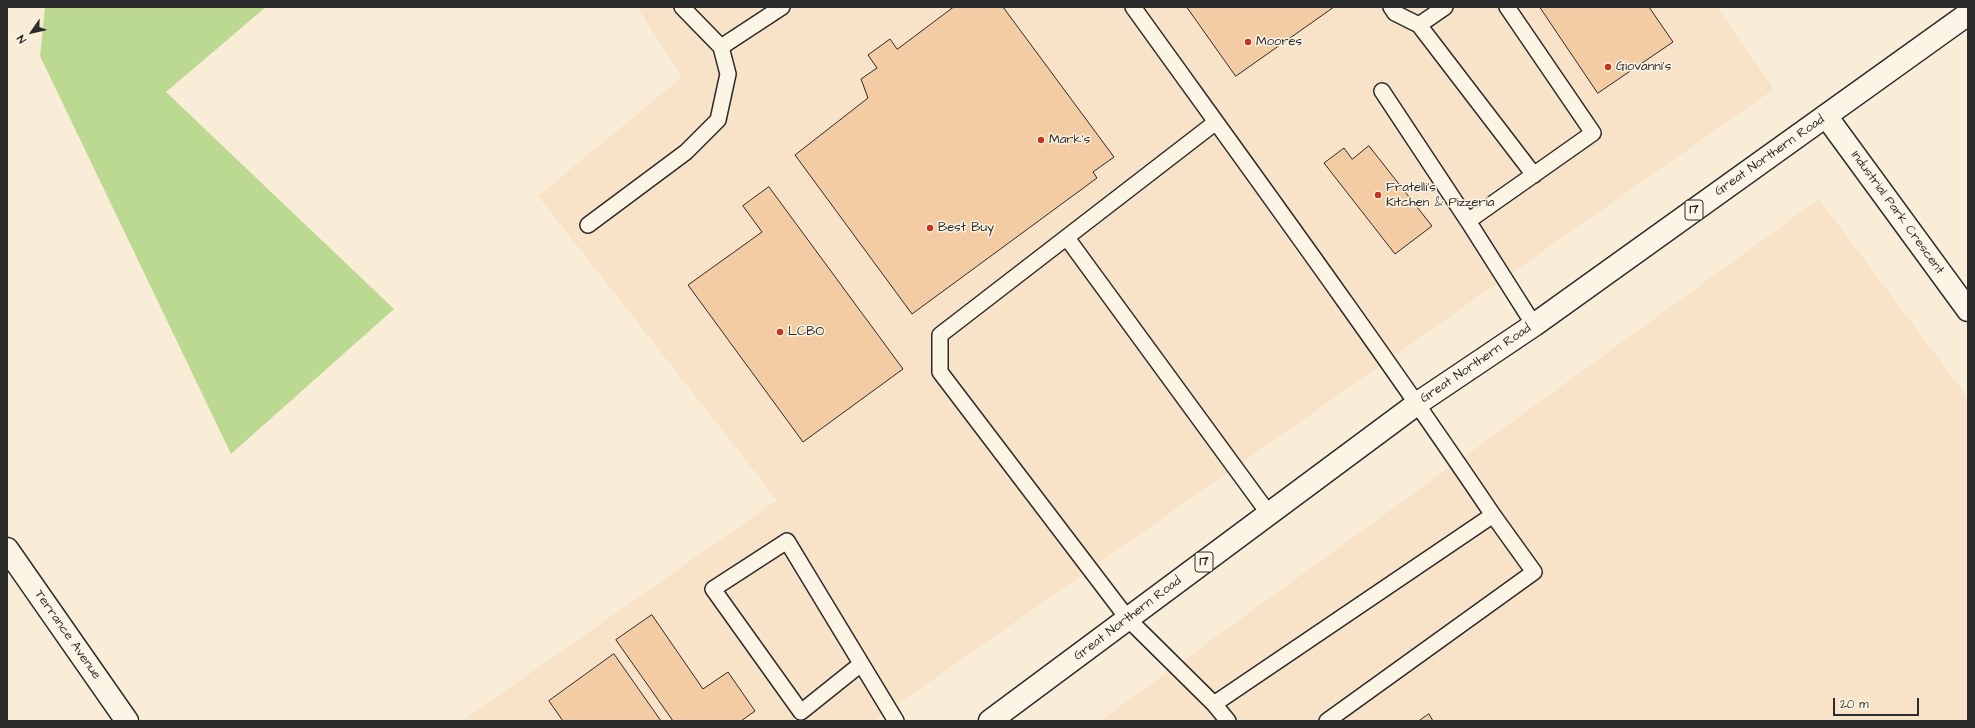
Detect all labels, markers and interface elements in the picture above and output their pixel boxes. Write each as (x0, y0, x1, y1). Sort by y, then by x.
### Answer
north arrow (12, 12, 52, 52)
text: N (13, 32, 30, 46)
place label: Moores (1256, 34, 1302, 50)
marker: Moores (1243, 37, 1253, 47)
place label: Giovanni's (1616, 59, 1671, 75)
marker: Giovanni's (1603, 62, 1613, 72)
street label: Great Northern Road (1712, 112, 1828, 200)
place label: Mark's (1049, 132, 1090, 148)
marker: Mark's (1036, 135, 1046, 145)
street label: Industrial Park Crescent (1847, 148, 1947, 278)
place label: Fratelli's Kitchen & Pizzeria (1386, 180, 1494, 211)
marker: Fratelli's Kitchen & Pizzeria (1373, 190, 1383, 200)
road number: 17 (1685, 200, 1703, 220)
place label: Best Buy (938, 220, 994, 236)
marker: Best Buy (925, 223, 935, 233)
street label: Great Northern Road (1418, 321, 1534, 407)
place label: LCBO (788, 324, 824, 340)
marker: LCBO (775, 327, 785, 337)
road number: 17 (1195, 552, 1213, 572)
street label: Great Northern Road (1071, 574, 1185, 664)
street label: Terrance Avenue (30, 587, 104, 683)
scale bar (1835, 690, 1921, 716)
text: 20 m (1840, 696, 1869, 713)

